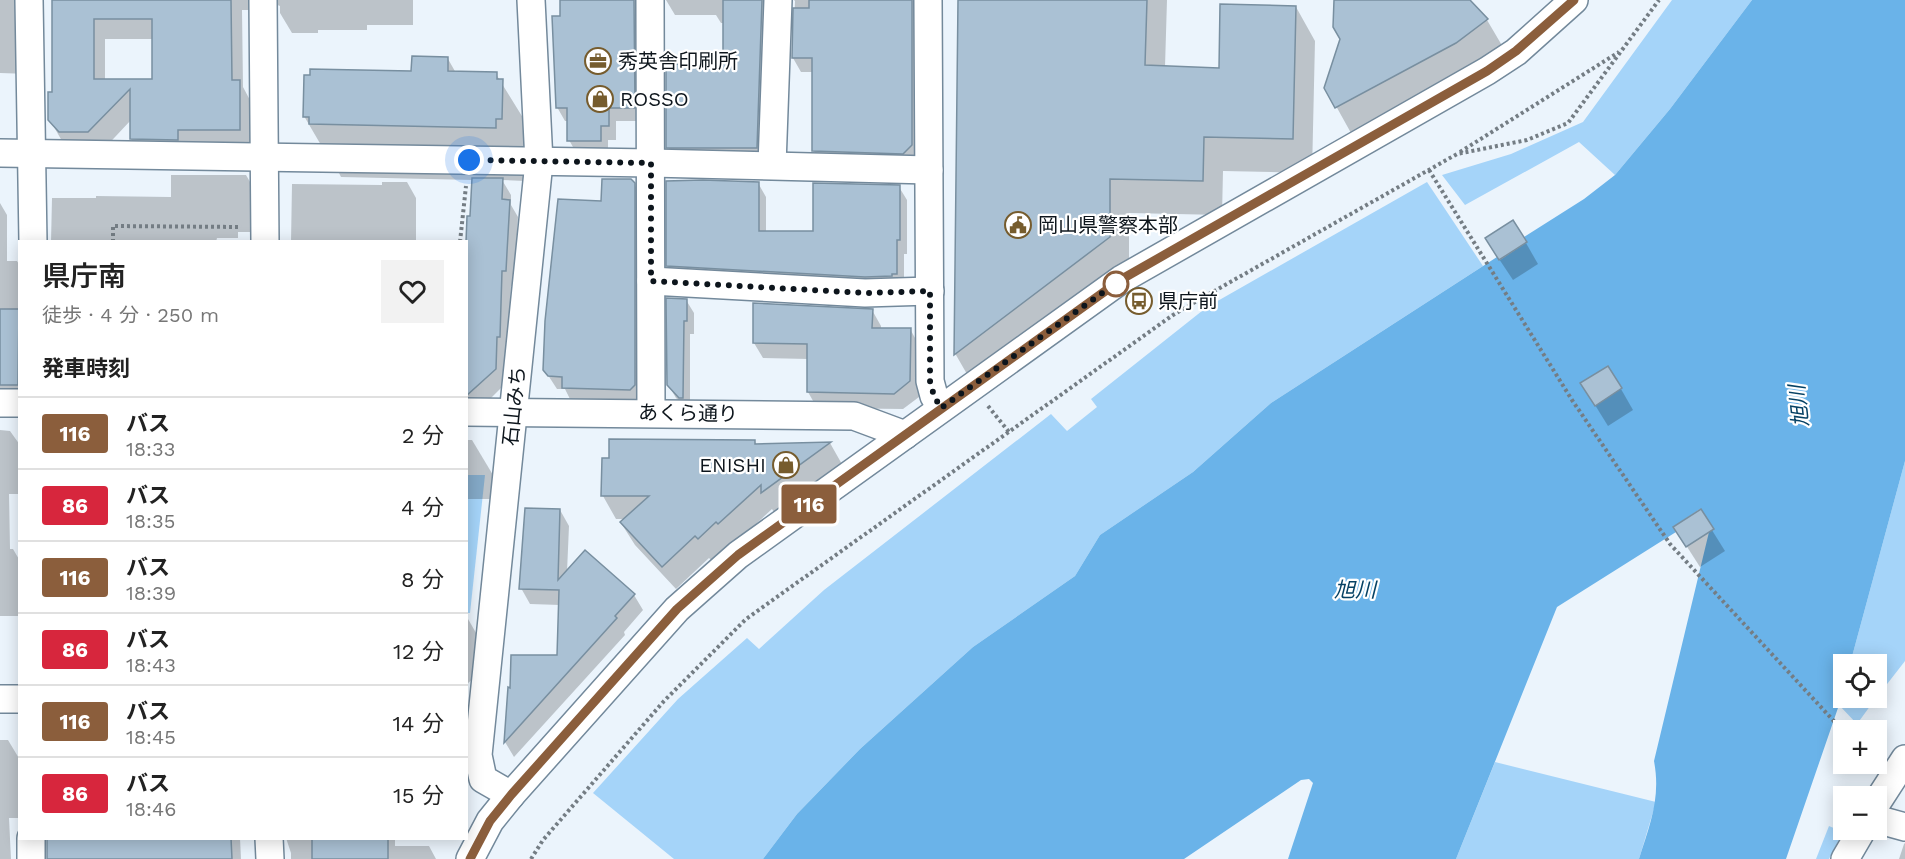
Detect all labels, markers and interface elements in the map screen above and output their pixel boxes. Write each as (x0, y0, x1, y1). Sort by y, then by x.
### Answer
office icon: 秀英舎印刷所 (583, 46, 613, 76)
place label: 秀英舎印刷所 (618, 49, 738, 73)
shop icon: ROSSO (585, 84, 615, 114)
place label: ROSSO (620, 87, 689, 111)
your location (454, 145, 484, 175)
public building icon: 岡山県警察本部 (1003, 210, 1033, 240)
place label: 岡山県警察本部 (1038, 213, 1178, 237)
text: 県庁南 (42, 260, 126, 293)
button: heart (381, 260, 444, 323)
unlabelled marker (1103, 271, 1129, 297)
bus stop icon: 県庁前 (1124, 286, 1154, 316)
place label: 県庁前 (1158, 289, 1218, 313)
text: 徒歩 · 4 分 · 250 m (42, 303, 219, 327)
text: 発車時刻 (42, 356, 130, 381)
street label: 石山みち (498, 365, 530, 447)
water label: 旭川 (1784, 382, 1813, 428)
street label: あくら通り (638, 400, 738, 426)
text: バス (126, 411, 170, 436)
text: 116 (59, 421, 91, 446)
text: 2 分 (402, 423, 444, 448)
text: 18:33 (126, 437, 175, 461)
shop icon: ENISHI (771, 450, 801, 480)
place label: ENISHI (699, 453, 766, 477)
text: バス (126, 483, 170, 508)
line badge: 116 (774, 484, 844, 524)
text: 116 (793, 492, 825, 517)
text: 86 (62, 493, 88, 518)
text: 4 分 (401, 495, 444, 520)
text: 18:35 (126, 509, 175, 533)
text: バス (126, 555, 170, 580)
text: 116 (59, 565, 91, 590)
text: 8 分 (401, 567, 444, 592)
water label: 旭川 (1334, 577, 1378, 602)
text: 18:39 (126, 581, 176, 605)
text: バス (126, 627, 170, 652)
text: 86 (62, 637, 88, 662)
text: 12 分 (393, 639, 444, 664)
text: 18:43 (126, 653, 176, 677)
map controls (1833, 654, 1887, 840)
button: locate (1833, 654, 1887, 708)
text: バス (126, 699, 170, 724)
text: 116 (59, 709, 91, 734)
text: 14 分 (392, 711, 444, 736)
button: + (1833, 720, 1887, 774)
text: 18:45 (126, 725, 176, 749)
text: バス (126, 771, 170, 796)
text: 86 (62, 781, 88, 806)
text: 15 分 (393, 783, 444, 808)
button: − (1833, 786, 1887, 840)
text: 18:46 (126, 797, 176, 821)

